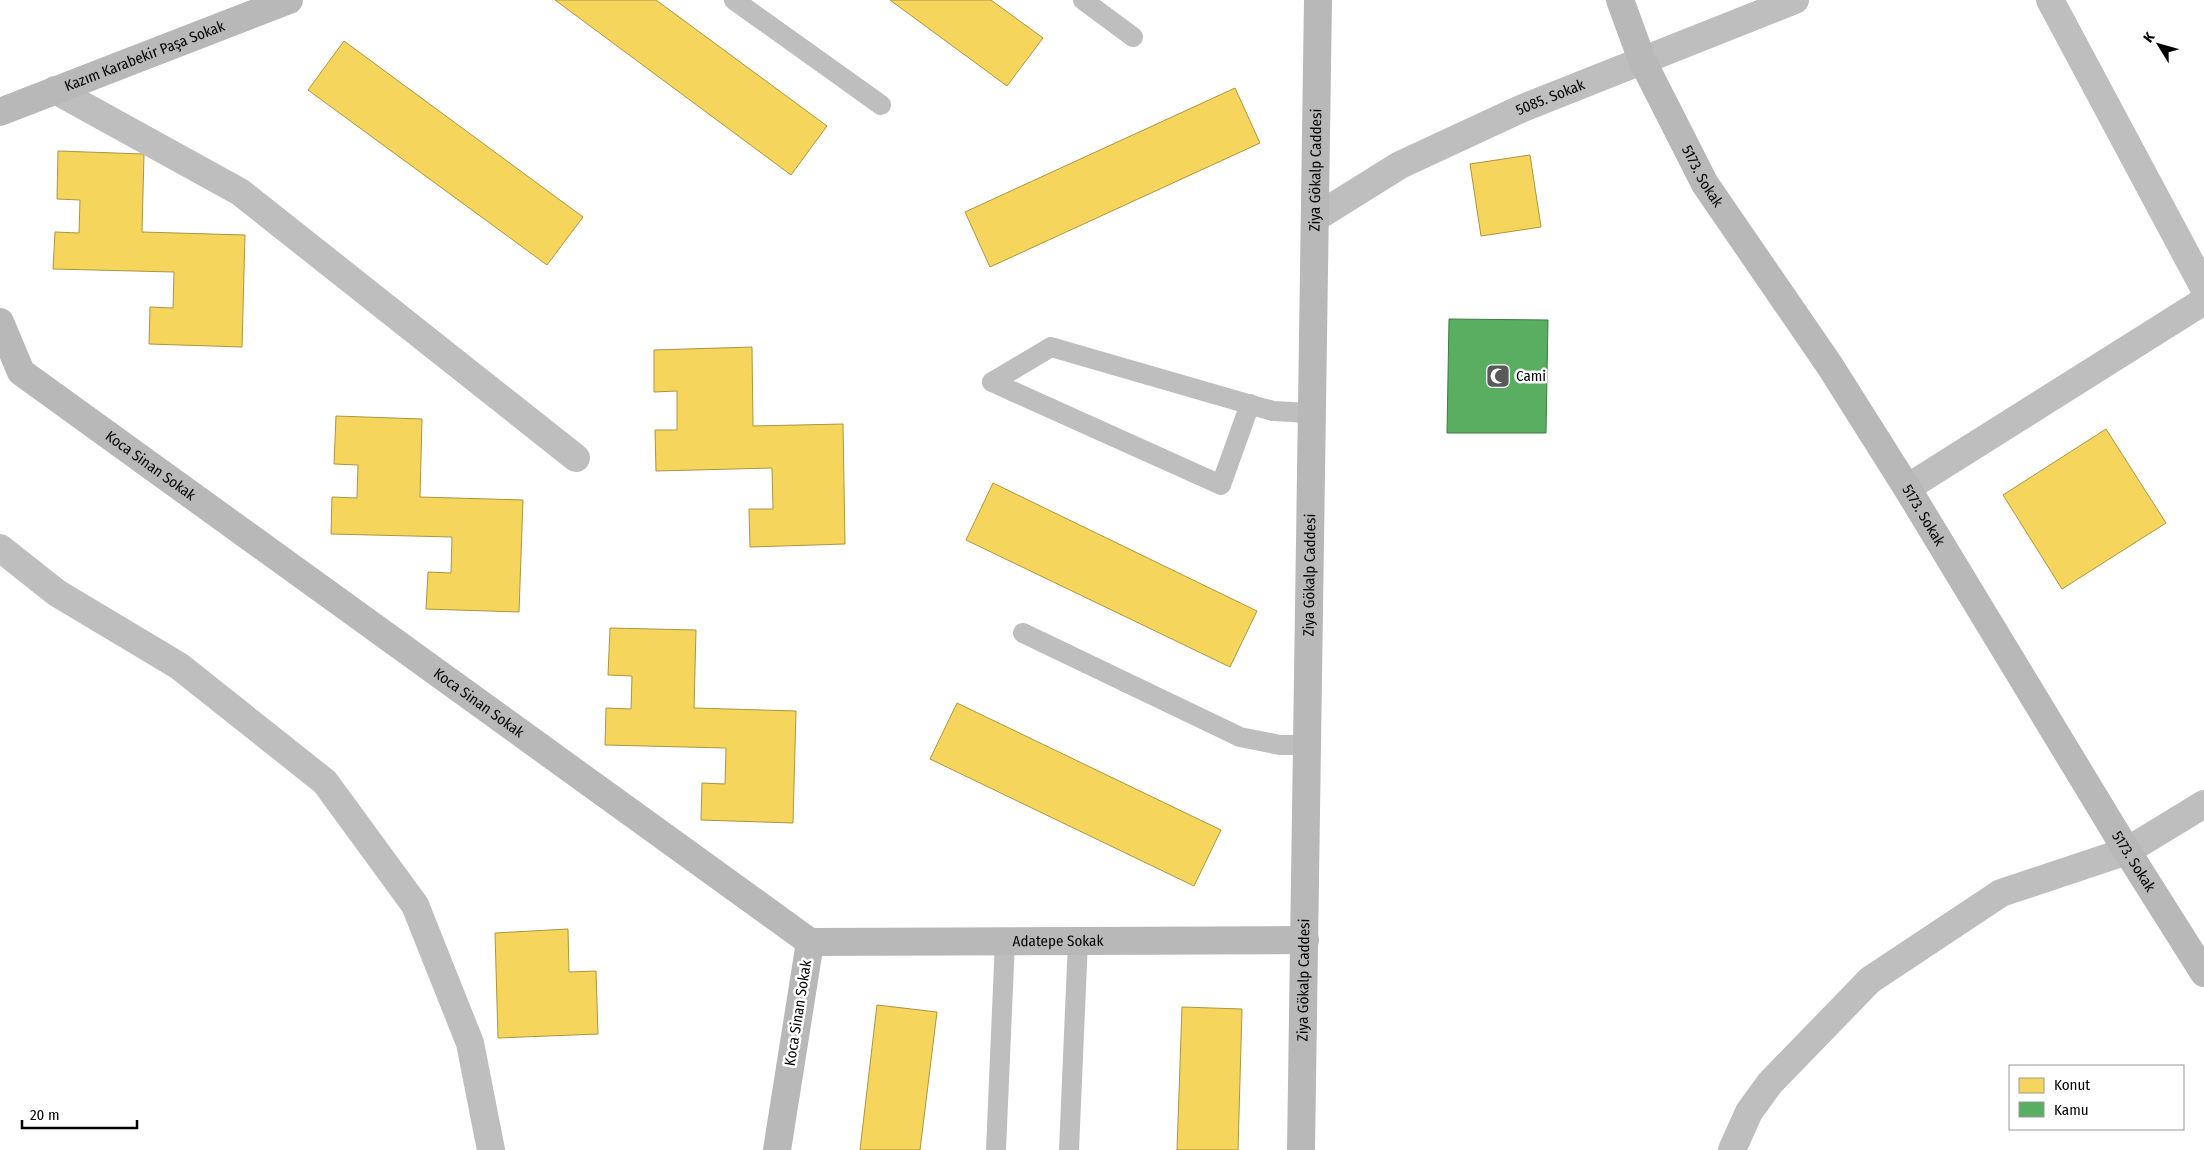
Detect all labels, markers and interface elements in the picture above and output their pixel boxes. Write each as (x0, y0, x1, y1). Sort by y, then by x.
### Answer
street label: Kazım Karabekir Paşa Sokak (62, 17, 227, 95)
north arrow (2134, 20, 2184, 70)
text: K (2140, 28, 2159, 46)
street label: 5085. Sokak (1513, 75, 1587, 119)
street label: Ziya Gökalp Caddesi (1306, 109, 1325, 232)
street label: 5173. Sokak (1678, 143, 1727, 211)
mosque icon: Cami (1485, 363, 1511, 389)
place label: Cami (1516, 367, 1546, 385)
street label: Koca Sinan Sokak (102, 427, 199, 504)
street label: 5173. Sokak (1898, 482, 1949, 549)
street label: Ziya Gökalp Caddesi (1300, 514, 1319, 637)
street label: Koca Sinan Sokak (430, 664, 528, 741)
street label: 5173. Sokak (2108, 828, 2159, 895)
street label: Ziya Gökalp Caddesi (1294, 919, 1313, 1042)
street label: Adatepe Sokak (1013, 932, 1103, 950)
street label: Koca Sinan Sokak (781, 959, 815, 1067)
legend (2009, 1065, 2184, 1130)
text: Konut (2054, 1076, 2090, 1094)
scale bar (22, 1098, 138, 1130)
text: Kamu (2054, 1101, 2089, 1119)
text: 20 m (30, 1106, 60, 1124)

